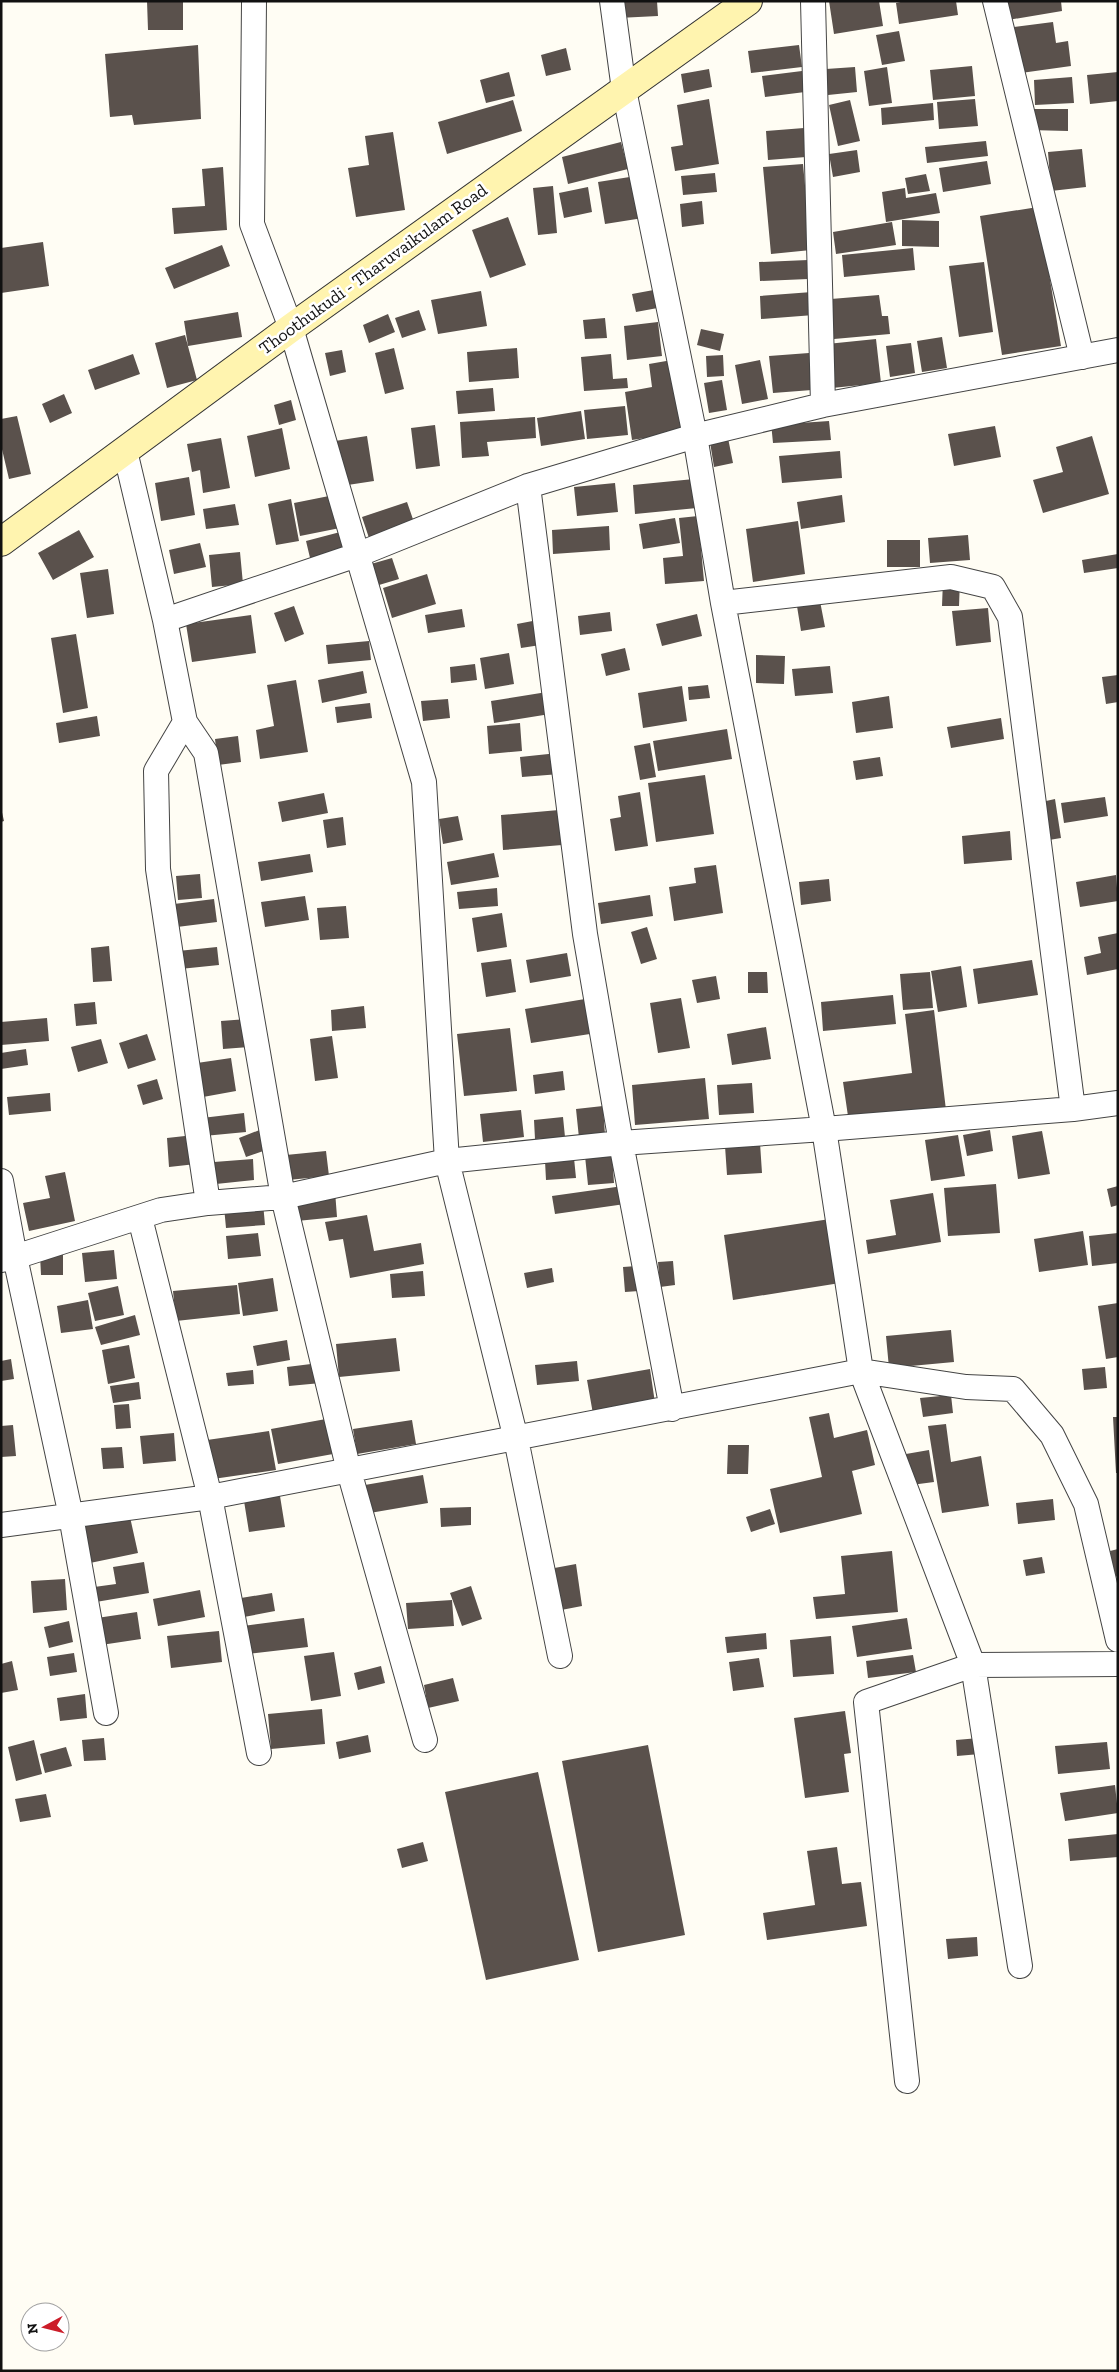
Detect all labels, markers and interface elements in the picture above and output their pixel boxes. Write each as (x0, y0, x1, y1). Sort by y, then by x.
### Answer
street label: Thoothukudi - Tharuvaikulam Road (255, 179, 491, 359)
north arrow (20, 2302, 70, 2352)
text: N (23, 2322, 42, 2335)

